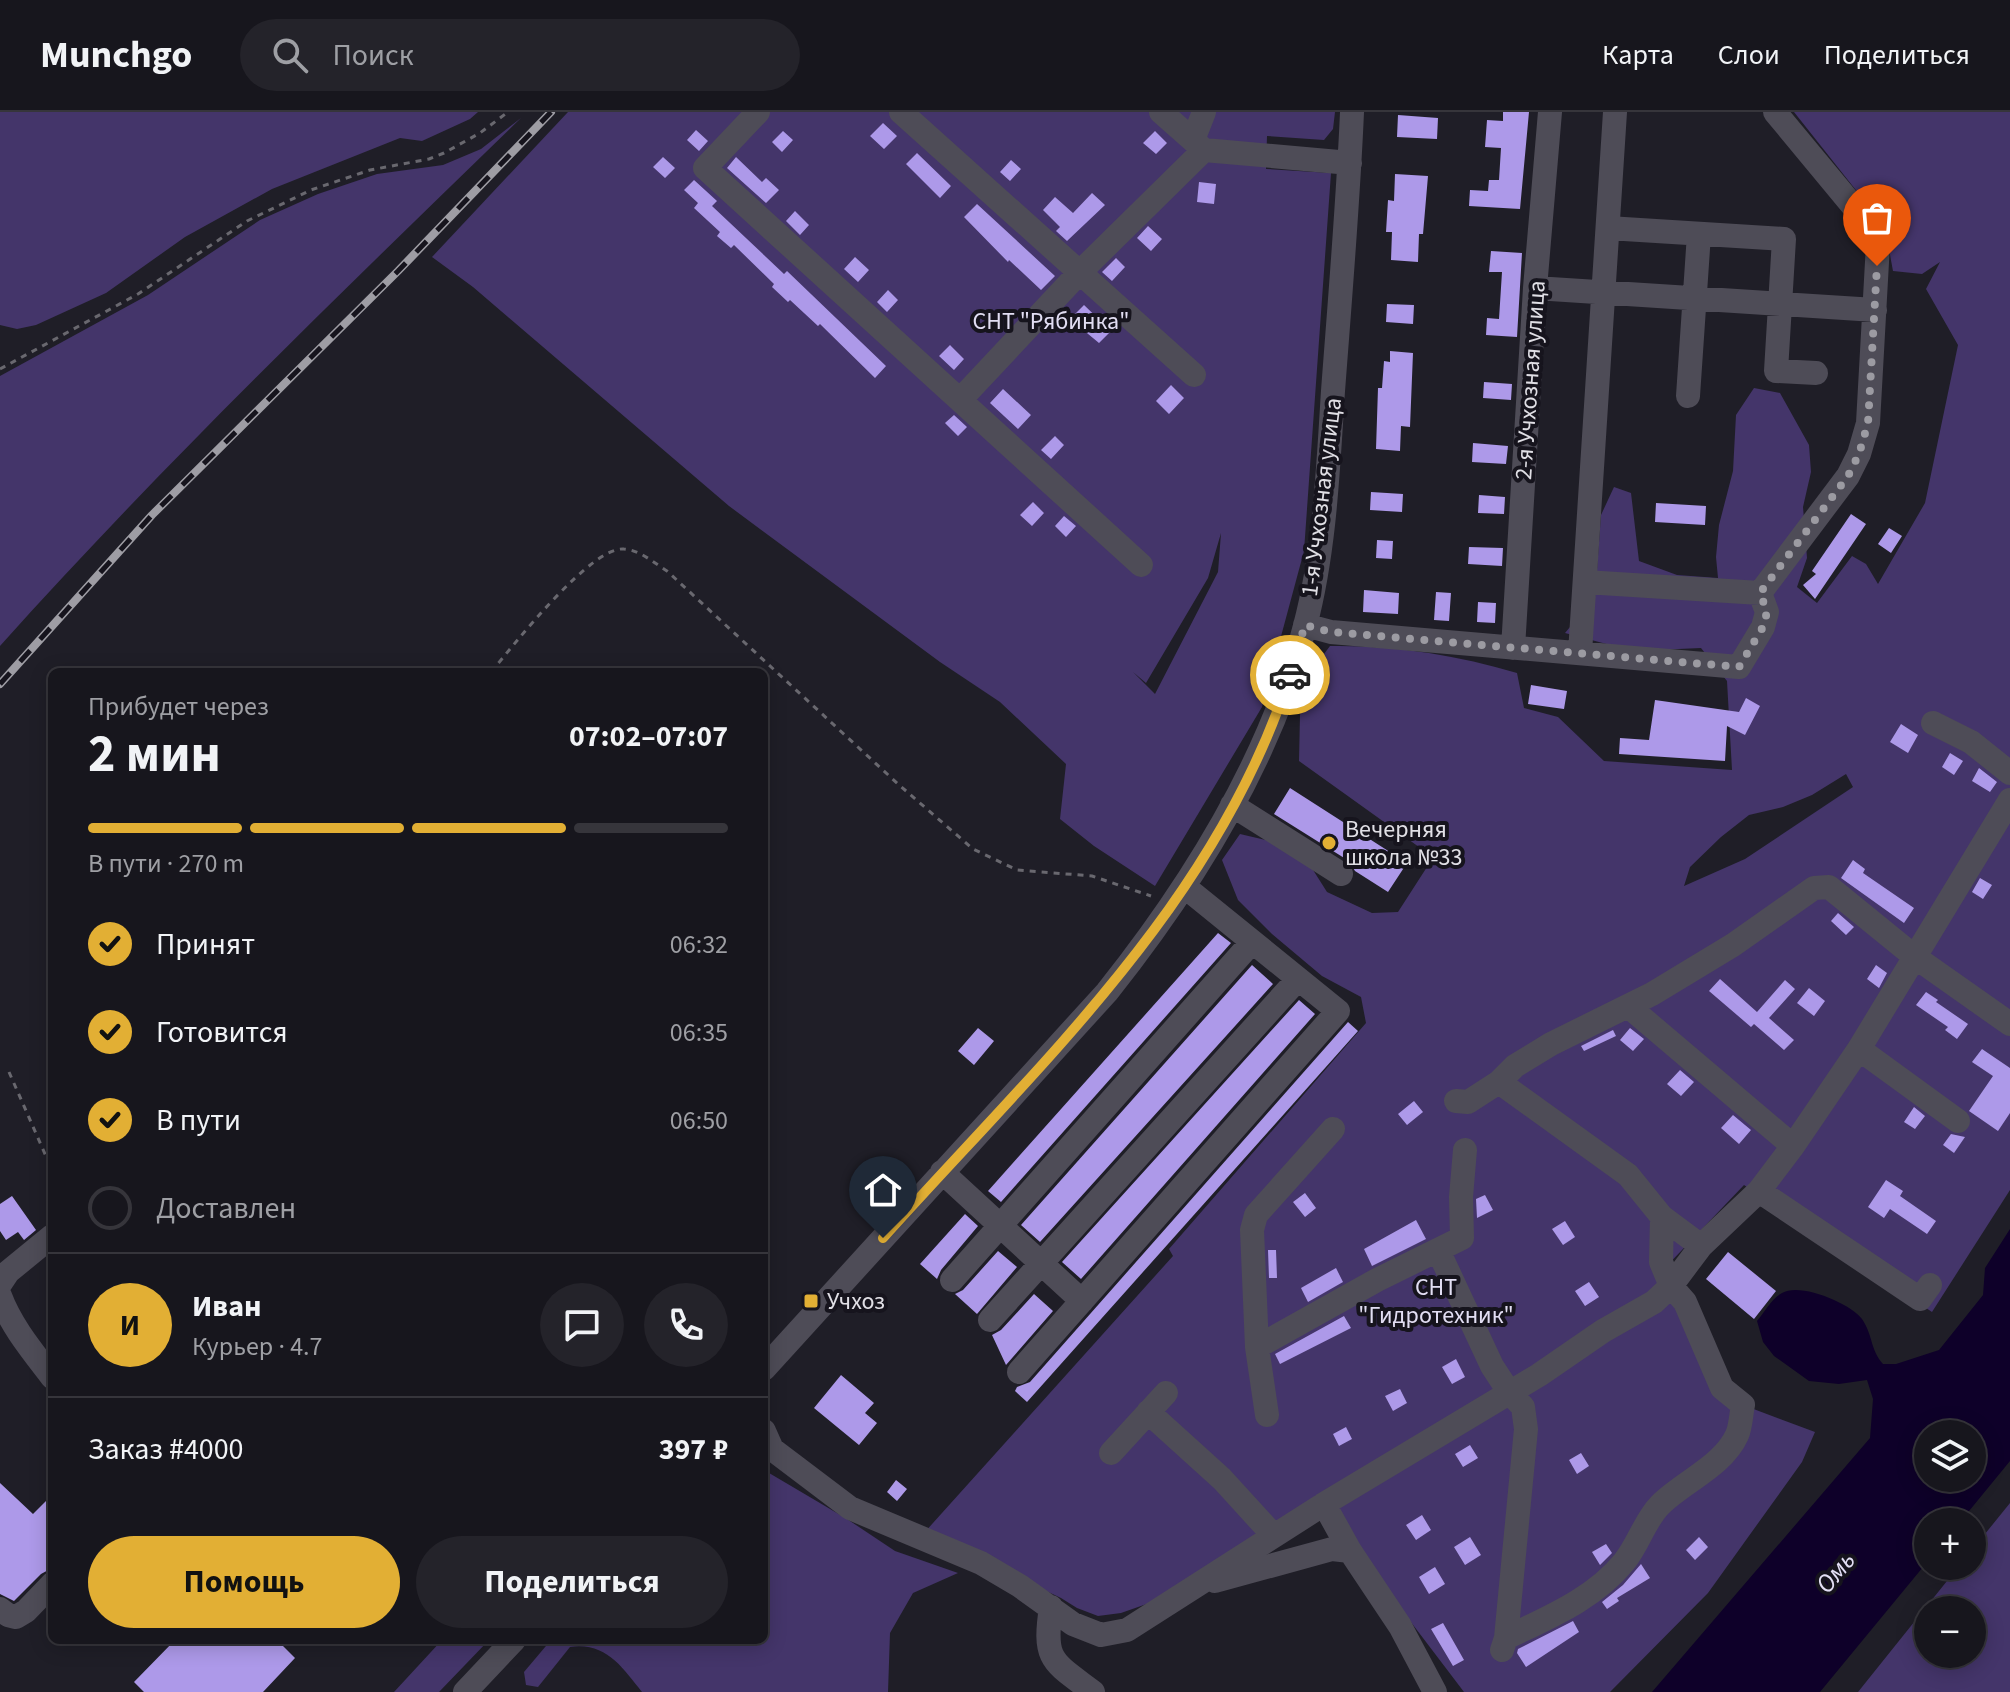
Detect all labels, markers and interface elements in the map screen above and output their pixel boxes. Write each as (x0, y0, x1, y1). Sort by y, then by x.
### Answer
search box (240, 19, 800, 91)
text: Munchgo (40, 28, 192, 82)
icon: search (268, 33, 312, 77)
text: Поиск (332, 34, 414, 77)
text: Карта (1602, 35, 1674, 75)
text: Слои (1718, 35, 1780, 75)
text: Поделиться (1824, 35, 1970, 75)
pin (1843, 184, 1911, 266)
icon: bag (1855, 196, 1899, 240)
street label: 2-я Учхозная улица (1506, 279, 1555, 481)
park label: СНТ "Рябинка" (973, 304, 1129, 339)
street label: 1-я Учхозная улица (1292, 396, 1351, 598)
courier (1250, 635, 1330, 715)
icon: car (1268, 653, 1312, 697)
text: Прибудет через (88, 688, 269, 725)
text: 07:02–07:07 (569, 715, 728, 758)
text: 2 мин (88, 718, 221, 792)
place label: Вечерняя школа №33 (1345, 812, 1462, 875)
marker: Вечерняя школа №33 (1320, 834, 1338, 852)
text: В пути · 270 m (88, 845, 244, 882)
icon: check (88, 922, 132, 966)
text: Принят (156, 923, 255, 966)
text: 06:32 (670, 926, 728, 963)
icon: check (88, 1010, 132, 1054)
text: Готовится (156, 1011, 288, 1054)
text: 06:35 (670, 1014, 728, 1051)
icon: check (88, 1098, 132, 1142)
text: В пути (156, 1099, 241, 1142)
text: 06:50 (670, 1102, 728, 1139)
pin (849, 1156, 917, 1238)
icon: home (861, 1168, 905, 1212)
text: Доставлен (156, 1187, 296, 1230)
park label: СНТ "Гидротехник" (1358, 1270, 1514, 1333)
button: chat (540, 1283, 624, 1367)
button: phone (644, 1283, 728, 1367)
place label: Учхоз (827, 1284, 885, 1319)
text: Иван (192, 1285, 261, 1328)
marker: Учхоз (802, 1292, 820, 1310)
text: И (120, 1304, 140, 1347)
text: Курьер · 4.7 (192, 1328, 322, 1365)
map controls (1914, 1420, 1986, 1668)
button: layers (1914, 1420, 1986, 1492)
text: Заказ #4000 (88, 1428, 244, 1471)
text: 397 ₽ (659, 1428, 728, 1471)
button: + (1914, 1508, 1986, 1580)
button: Помощь (88, 1536, 400, 1628)
button: Поделиться (416, 1536, 728, 1628)
water label: Омь (1807, 1543, 1864, 1601)
button: − (1914, 1596, 1986, 1668)

